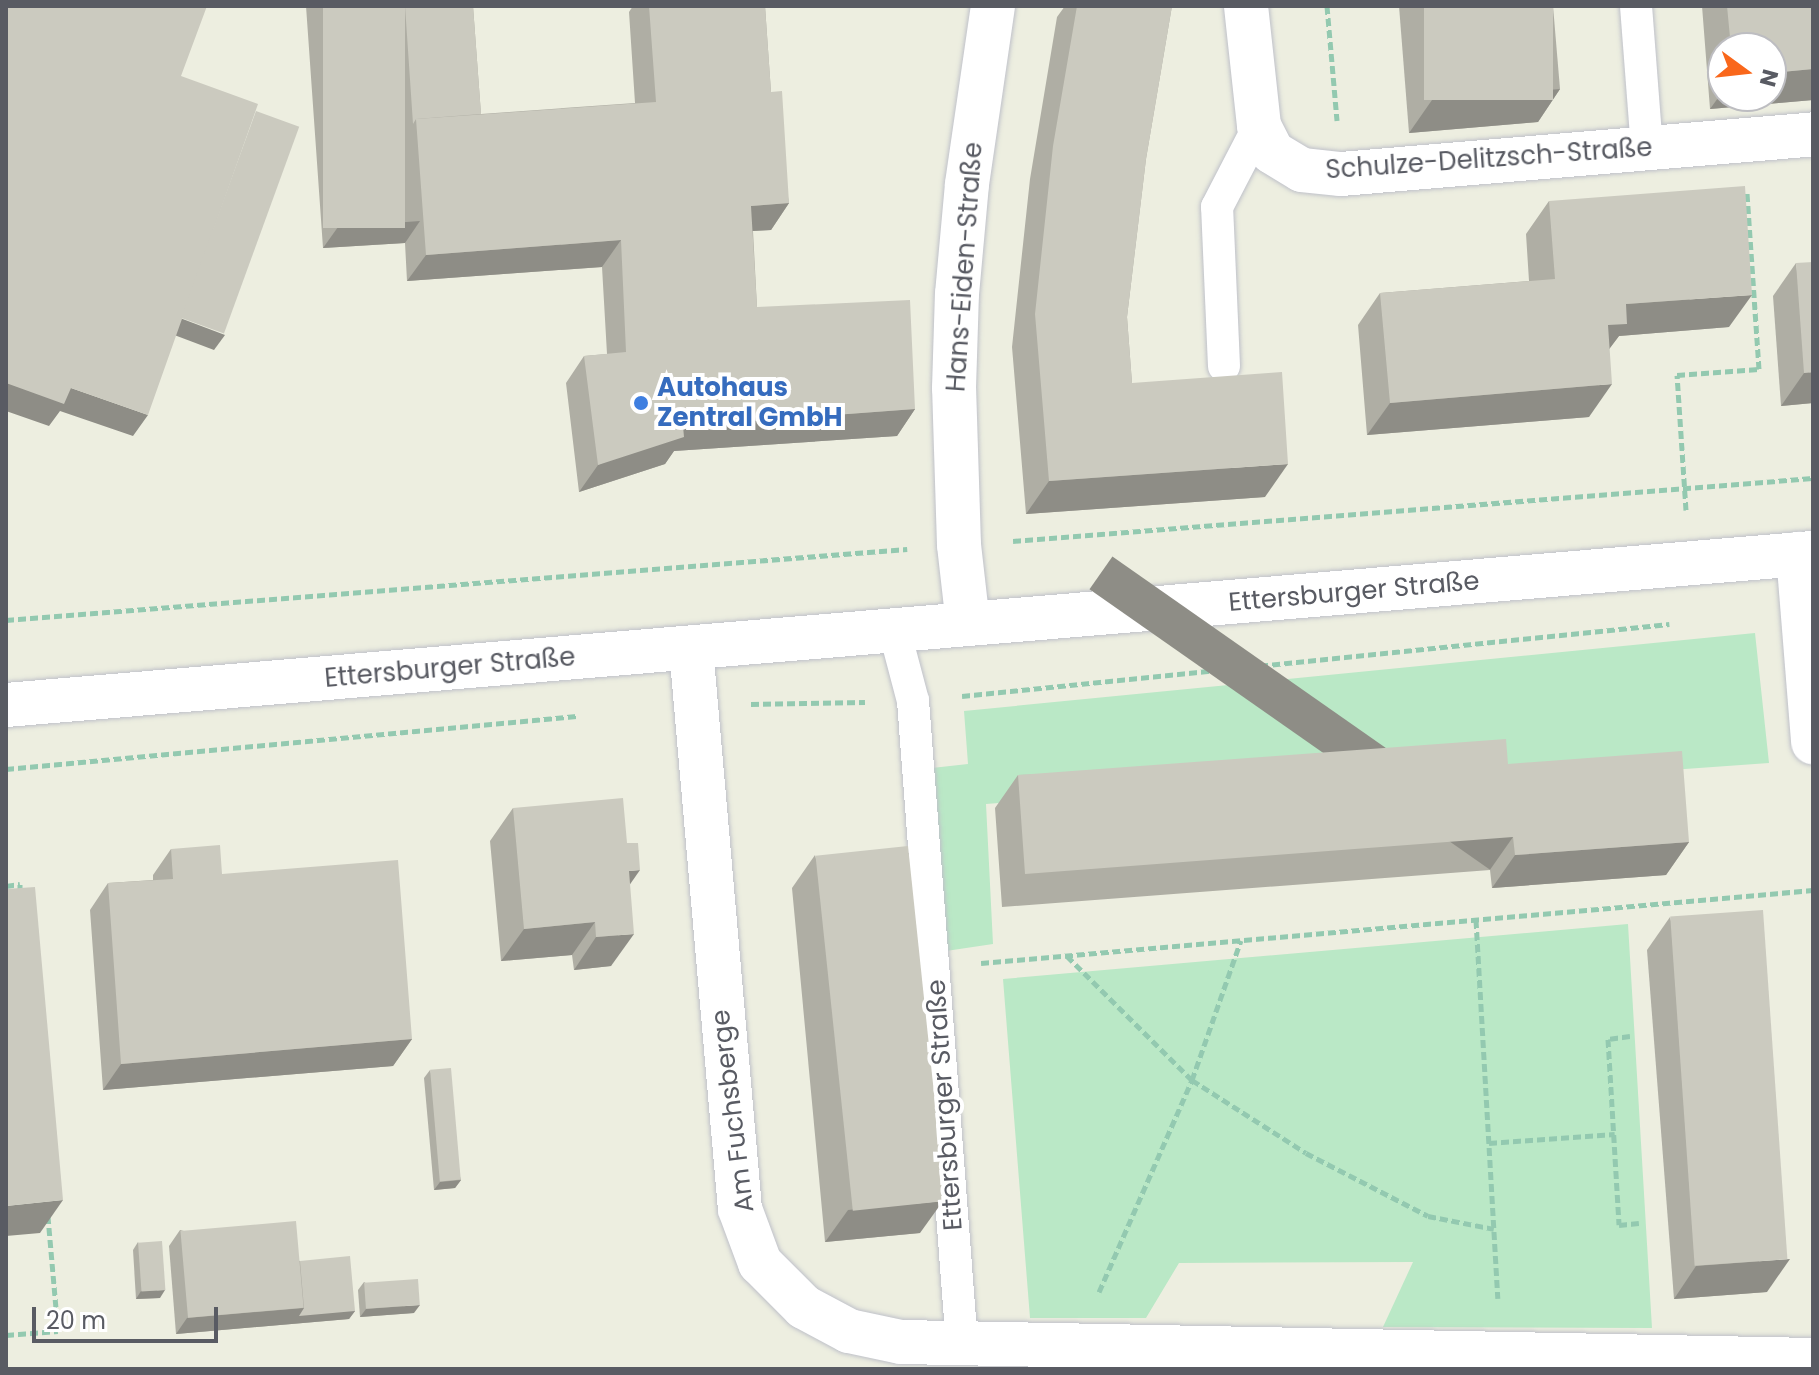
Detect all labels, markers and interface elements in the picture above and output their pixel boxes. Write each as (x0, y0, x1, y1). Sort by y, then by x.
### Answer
north arrow (1707, 32, 1787, 112)
text: N (1752, 66, 1786, 90)
street label: Schulze-Delitzsch-Straße (1324, 132, 1654, 186)
street label: Hans-Eiden-Straße (941, 141, 989, 393)
place label: Autohaus Zentral GmbH (657, 372, 843, 434)
marker: Autohaus Zentral GmbH (632, 394, 650, 412)
street label: Ettersburger Straße (1227, 565, 1481, 619)
street label: Ettersburger Straße (323, 641, 577, 695)
street label: Ettersburger Straße (921, 978, 969, 1232)
street label: Am Fuchsberge (705, 1008, 761, 1214)
scale bar (36, 1291, 222, 1341)
text: 20 m (46, 1304, 106, 1337)

